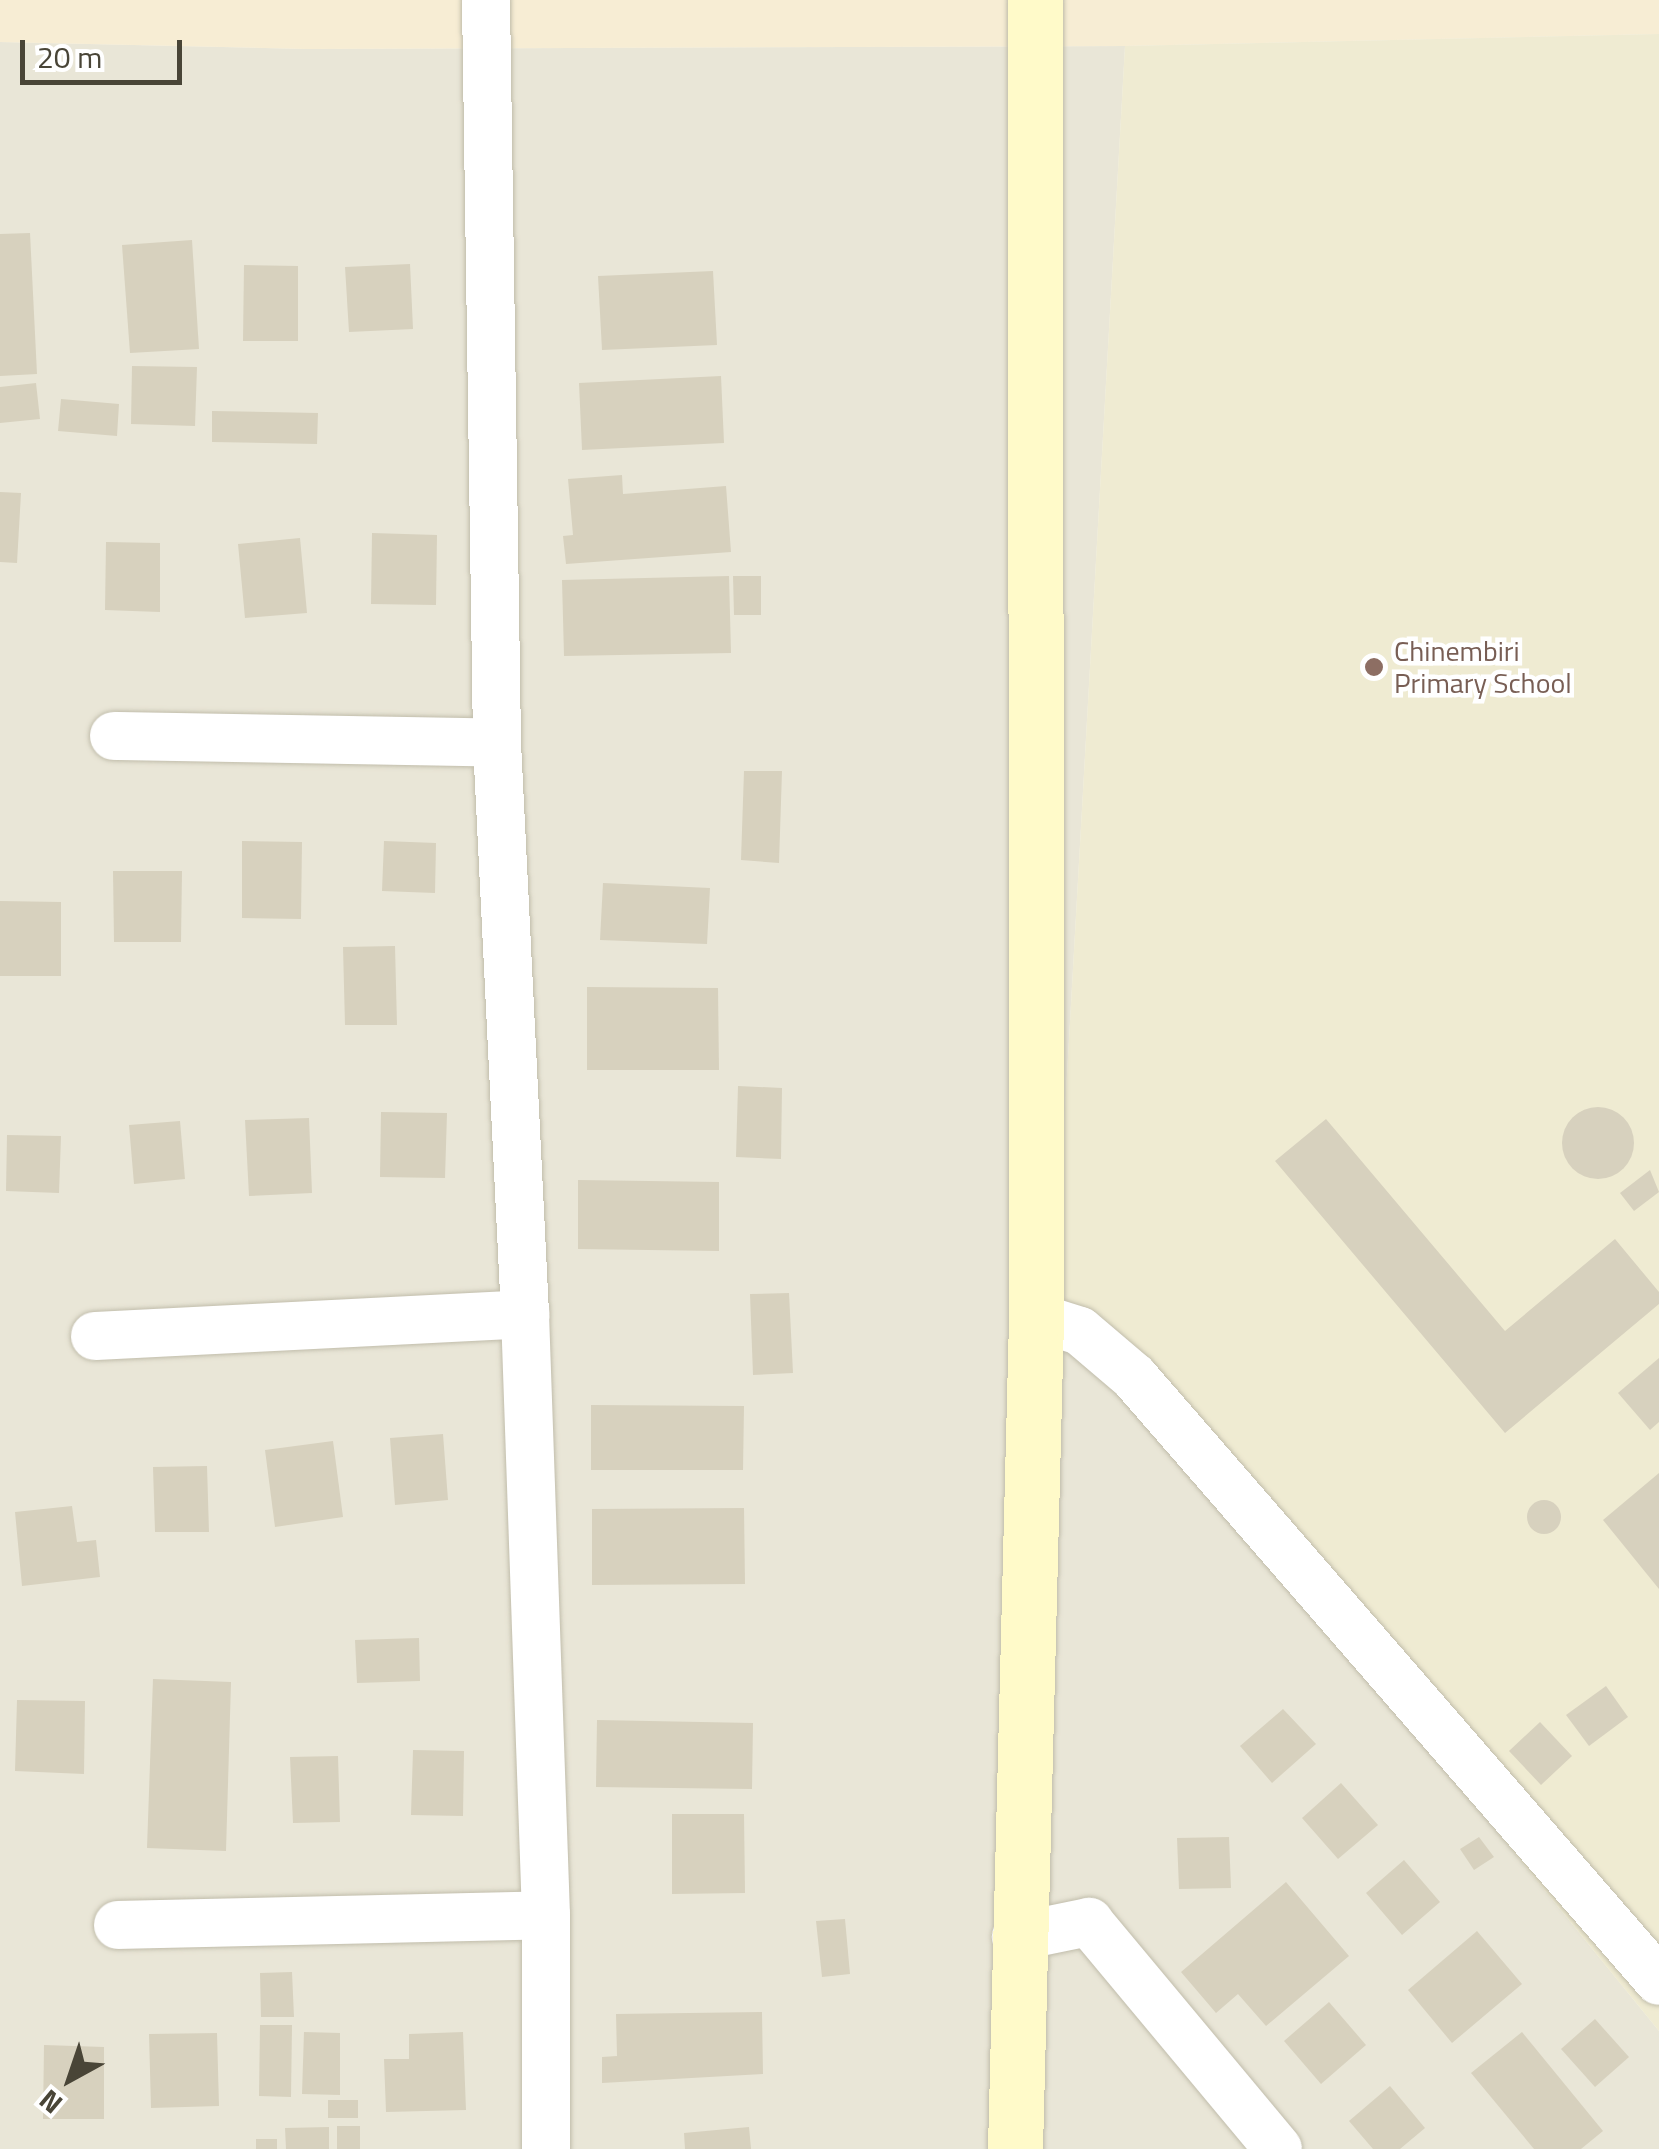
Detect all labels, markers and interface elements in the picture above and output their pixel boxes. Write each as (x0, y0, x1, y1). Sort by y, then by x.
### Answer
scale bar (25, 20, 188, 82)
text: 20 m (37, 34, 102, 80)
place label: Chinembiri Primary School (1394, 634, 1572, 700)
marker: Chinembiri Primary School (1363, 656, 1385, 678)
north arrow (20, 2029, 120, 2129)
text: N (29, 2080, 72, 2125)

